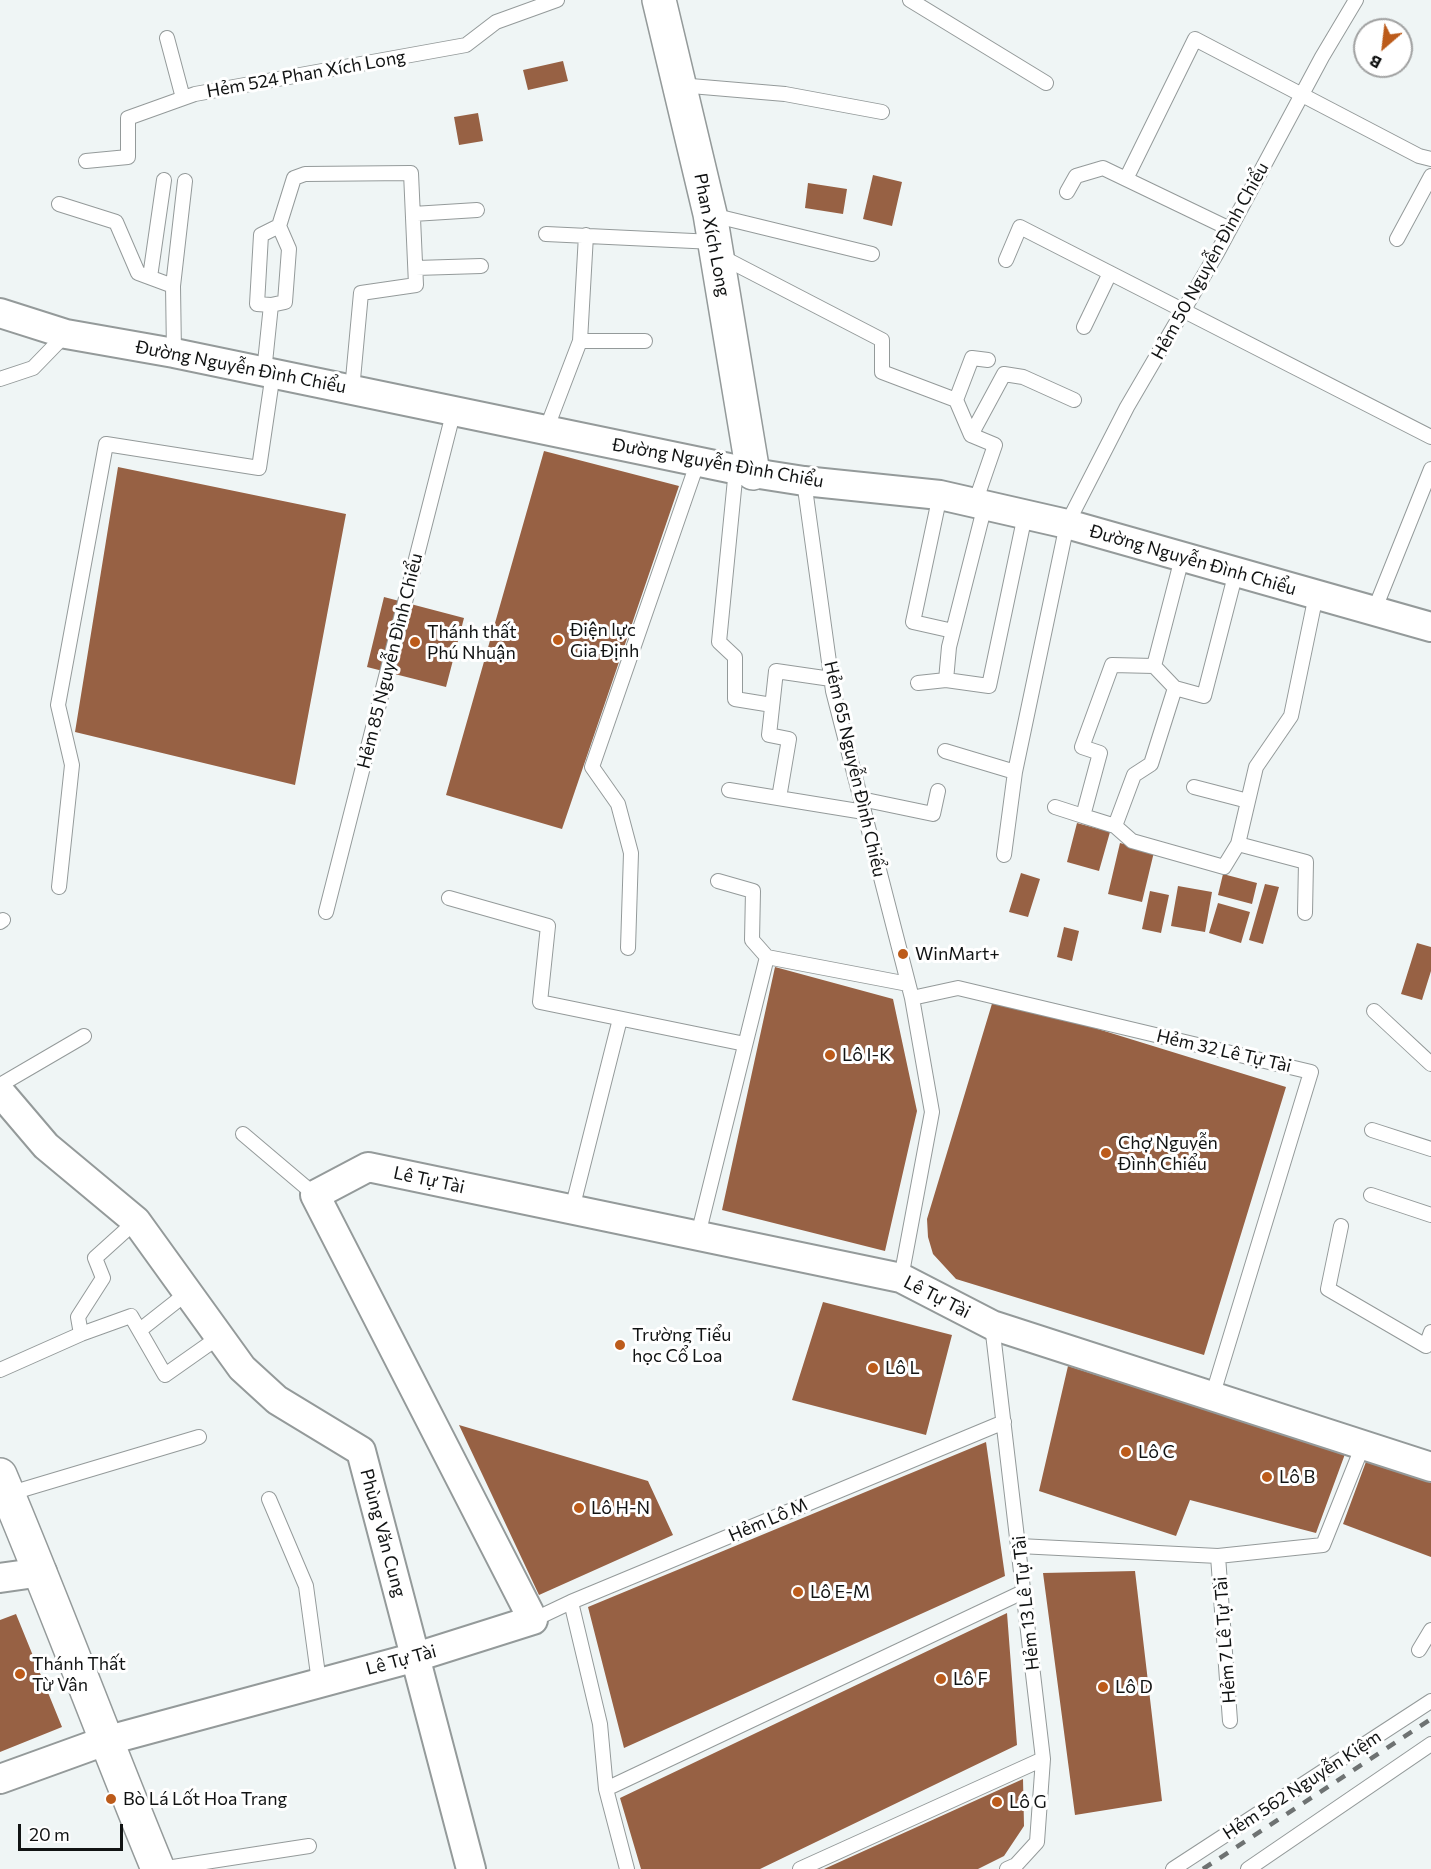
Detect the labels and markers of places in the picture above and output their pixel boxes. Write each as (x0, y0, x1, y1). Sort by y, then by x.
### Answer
place label: Điện lực Gia Định (570, 619, 639, 662)
place label: Thánh thất Phú Nhuận (427, 621, 517, 664)
marker: Điện lực Gia Định (551, 633, 565, 647)
marker: Thánh thất Phú Nhuận (408, 635, 422, 649)
place label: WinMart+ (915, 943, 1000, 965)
marker: WinMart+ (896, 947, 910, 961)
place label: Lô I-K (842, 1044, 891, 1066)
marker: Lô I-K (823, 1048, 837, 1062)
place label: Chợ Nguyễn Đình Chiểu (1118, 1132, 1218, 1174)
marker: Chợ Nguyễn Đình Chiểu (1099, 1146, 1113, 1160)
place label: Trường Tiểu học Cổ Loa (632, 1324, 731, 1366)
marker: Trường Tiểu học Cổ Loa (613, 1338, 627, 1352)
place label: Lô L (885, 1357, 920, 1379)
marker: Lô L (866, 1361, 880, 1375)
place label: Lô C (1138, 1441, 1175, 1463)
marker: Lô C (1119, 1445, 1133, 1459)
place label: Lô B (1279, 1466, 1315, 1488)
marker: Lô B (1260, 1470, 1274, 1484)
place label: Lô H-N (591, 1497, 650, 1519)
marker: Lô H-N (572, 1501, 586, 1515)
place label: Lô E-M (810, 1581, 870, 1603)
marker: Lô E-M (791, 1585, 805, 1599)
place label: Thánh Thất Từ Vân (32, 1653, 126, 1696)
marker: Thánh Thất Từ Vân (13, 1667, 27, 1681)
place label: Lô F (953, 1668, 988, 1690)
marker: Lô F (934, 1672, 948, 1686)
place label: Lô D (1115, 1676, 1153, 1698)
marker: Lô D (1096, 1680, 1110, 1694)
place label: Bò Lá Lốt Hoa Trang (123, 1788, 287, 1810)
place label: Lô G (1009, 1791, 1047, 1813)
marker: Bò Lá Lốt Hoa Trang (104, 1792, 118, 1806)
marker: Lô G (990, 1795, 1004, 1809)

